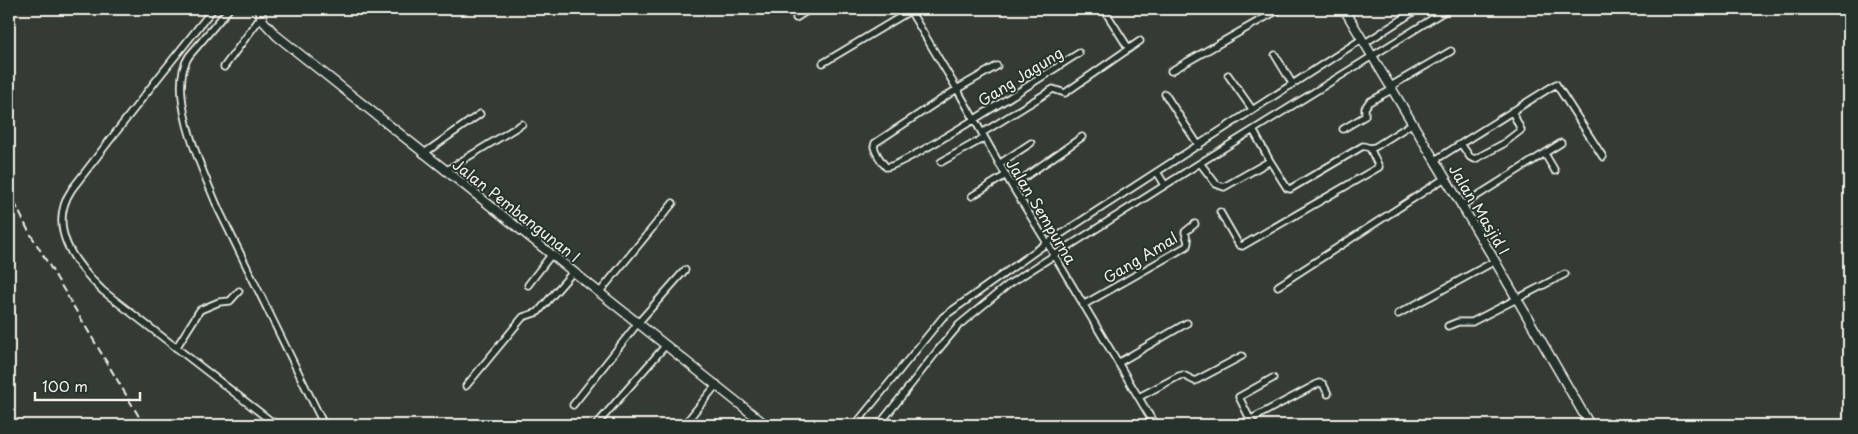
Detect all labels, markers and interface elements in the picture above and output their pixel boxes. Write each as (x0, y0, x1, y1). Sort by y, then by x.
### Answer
street label: Gang Jagung (973, 41, 1067, 111)
street label: Jalan Pembangunan I (448, 153, 586, 267)
street label: Jalan Sempurna (1001, 154, 1083, 269)
street label: Jalan Masjid I (1444, 159, 1516, 259)
street label: Gang Amal (1098, 226, 1182, 288)
scale bar (35, 369, 140, 401)
text: 100 m (42, 374, 88, 397)

